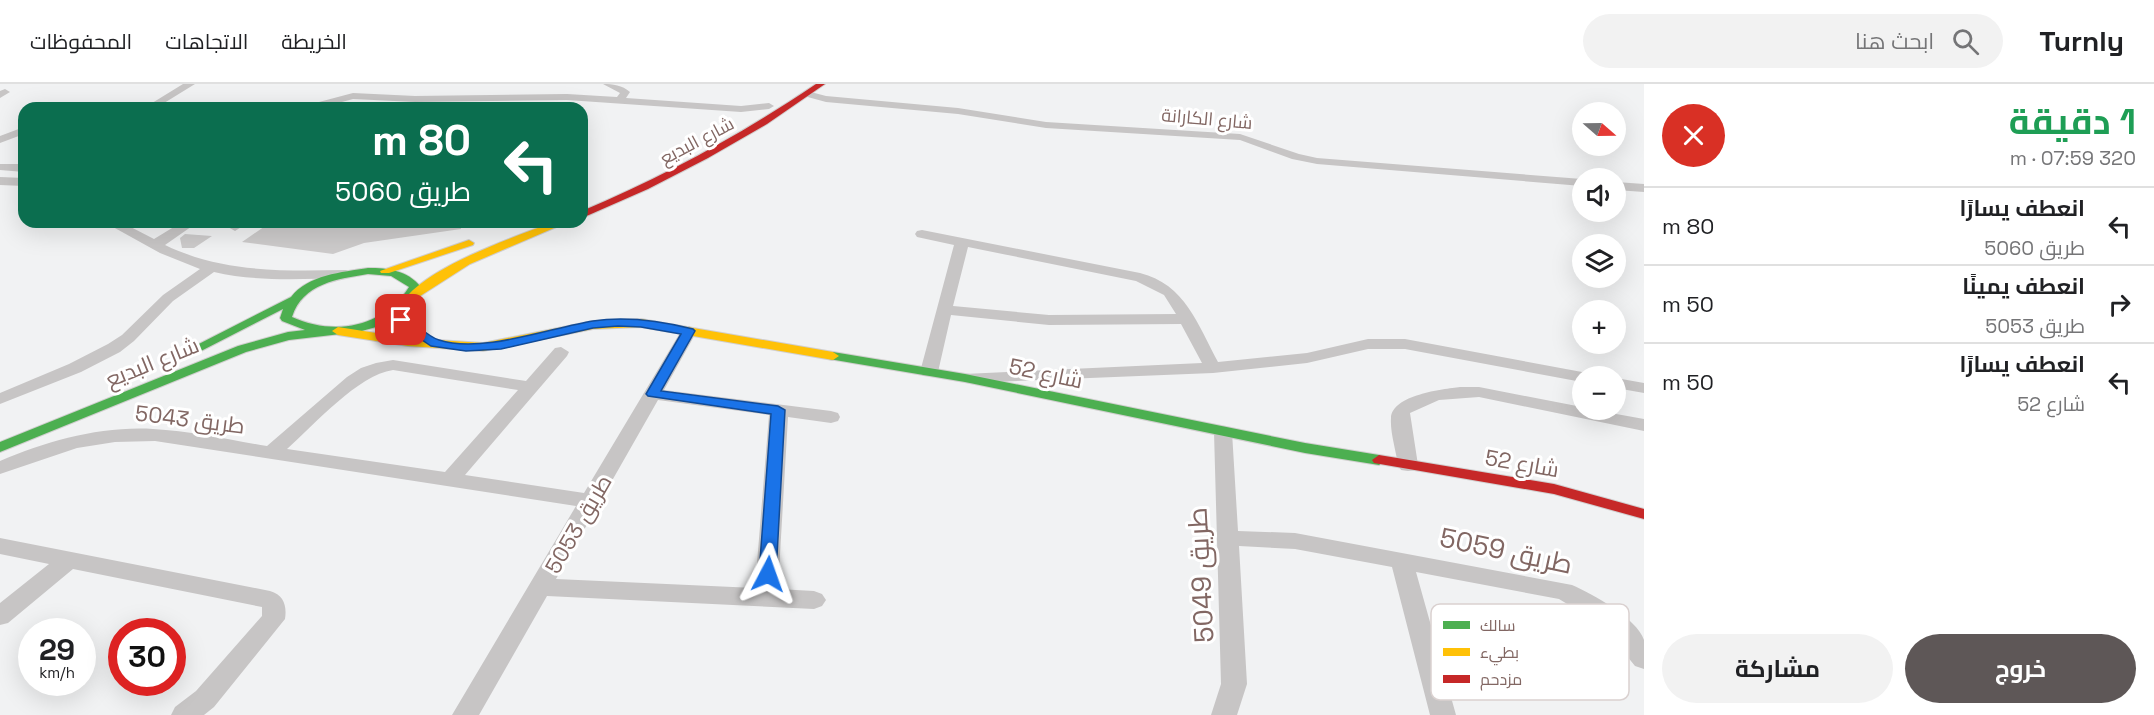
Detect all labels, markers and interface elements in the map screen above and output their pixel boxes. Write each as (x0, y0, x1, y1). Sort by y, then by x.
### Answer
search box (1583, 14, 2003, 68)
text: Turnly (2039, 23, 2124, 59)
icon: search (1949, 25, 1982, 58)
text: ابحث هنا (1855, 27, 1934, 55)
text: المحفوظات (30, 28, 132, 55)
text: الاتجاهات (165, 28, 248, 55)
text: الخريطة (281, 28, 347, 55)
text: 1 دقيقة (2009, 99, 2136, 145)
north arrow (1572, 102, 1626, 156)
map controls (1572, 102, 1626, 420)
street label: شارع الكارانة (1161, 103, 1253, 135)
button: close (1662, 104, 1725, 167)
street label: شارع البديع (656, 112, 738, 170)
text: 80 m (372, 114, 471, 167)
icon: left (492, 126, 570, 204)
text: 320 m · 07:59 (2010, 145, 2136, 171)
button: sound (1572, 168, 1626, 222)
text: طريق 5060 (335, 174, 471, 209)
text: انعطف يسارًا (1959, 194, 2085, 222)
icon: left (2103, 210, 2136, 243)
text: 80 m (1662, 212, 1714, 240)
button: layers (1572, 234, 1626, 288)
text: طريق 5060 (1984, 235, 2085, 261)
text: انعطف يمينًا (1962, 272, 2085, 300)
icon: right (2103, 288, 2136, 321)
text: 50 m (1662, 290, 1714, 318)
pin (375, 294, 426, 345)
button: + (1572, 300, 1626, 354)
icon: arrive (384, 303, 417, 336)
text: طريق 5053 (1985, 313, 2085, 339)
street label: شارع البديع (101, 331, 203, 394)
text: انعطف يسارًا (1959, 350, 2085, 378)
street label: شارع 52 (1006, 352, 1085, 395)
button: − (1572, 366, 1626, 420)
icon: left (2103, 366, 2136, 399)
text: 50 m (1662, 368, 1714, 396)
text: شارع 52 (2017, 391, 2085, 417)
street label: طريق 5043 (134, 398, 246, 440)
street label: شارع 52 (1483, 443, 1561, 484)
street label: طريق 5053 (538, 470, 618, 578)
street label: طريق 5049 (1179, 506, 1222, 644)
street label: طريق 5059 (1437, 519, 1576, 582)
position arrow (736, 542, 800, 606)
legend (1431, 604, 1629, 700)
text: سالك (1480, 615, 1515, 636)
speed limit sign: 30 (108, 618, 186, 696)
text: 29 (39, 630, 75, 669)
button: مشاركة (1662, 634, 1893, 703)
button: خروج (1905, 634, 2136, 703)
text: بطيء (1480, 642, 1519, 666)
text: km/h (39, 663, 75, 682)
text: مزدحم (1480, 669, 1522, 691)

